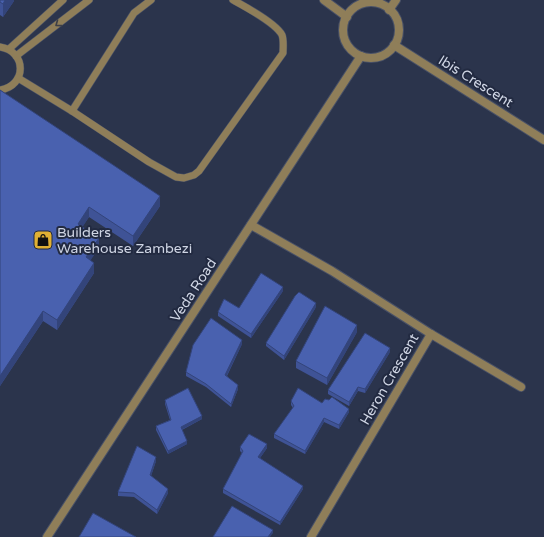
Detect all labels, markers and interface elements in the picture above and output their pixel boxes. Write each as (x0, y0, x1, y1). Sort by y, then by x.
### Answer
one-way arrow (56, 19, 63, 26)
street label: Ibis Crescent (435, 52, 517, 111)
place label: Builders Warehouse Zambezi (57, 224, 192, 257)
shop icon: Builders Warehouse Zambezi (32, 229, 54, 251)
street label: Veda Road (167, 255, 220, 325)
street label: Heron Crescent (356, 330, 423, 428)

